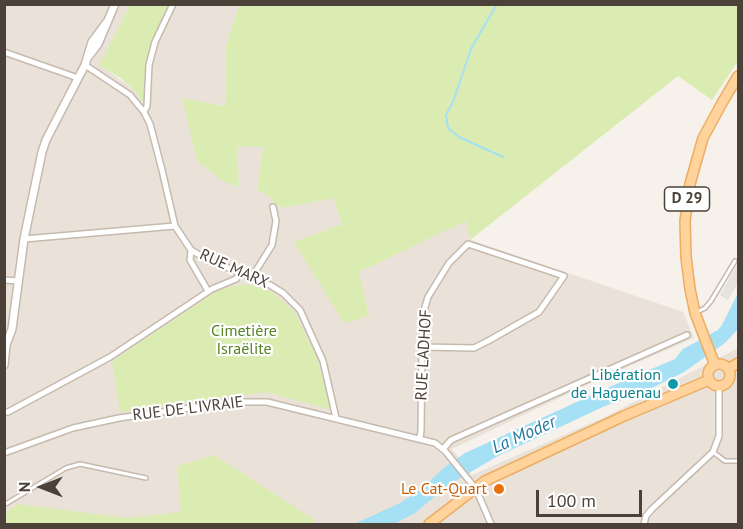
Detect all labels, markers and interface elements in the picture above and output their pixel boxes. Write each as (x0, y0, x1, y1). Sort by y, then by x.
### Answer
road number: D 29 (664, 187, 710, 211)
street label: RUE MARX (196, 245, 272, 293)
street label: RUE LADHOF (412, 309, 436, 401)
park label: Cimetière Israëlite (211, 321, 277, 359)
place label: Libération de Haguenau (571, 365, 661, 403)
marker: Libération de Haguenau (666, 377, 680, 391)
street label: RUE DE L'IVRAIE (132, 393, 244, 425)
water label: La Moder (489, 411, 559, 459)
north arrow (12, 457, 72, 517)
scale bar (539, 478, 646, 516)
place label: Le Cat-Quart (401, 479, 487, 499)
text: N (14, 482, 34, 492)
marker: Le Cat-Quart (492, 482, 506, 496)
text: 100 m (547, 489, 596, 512)

